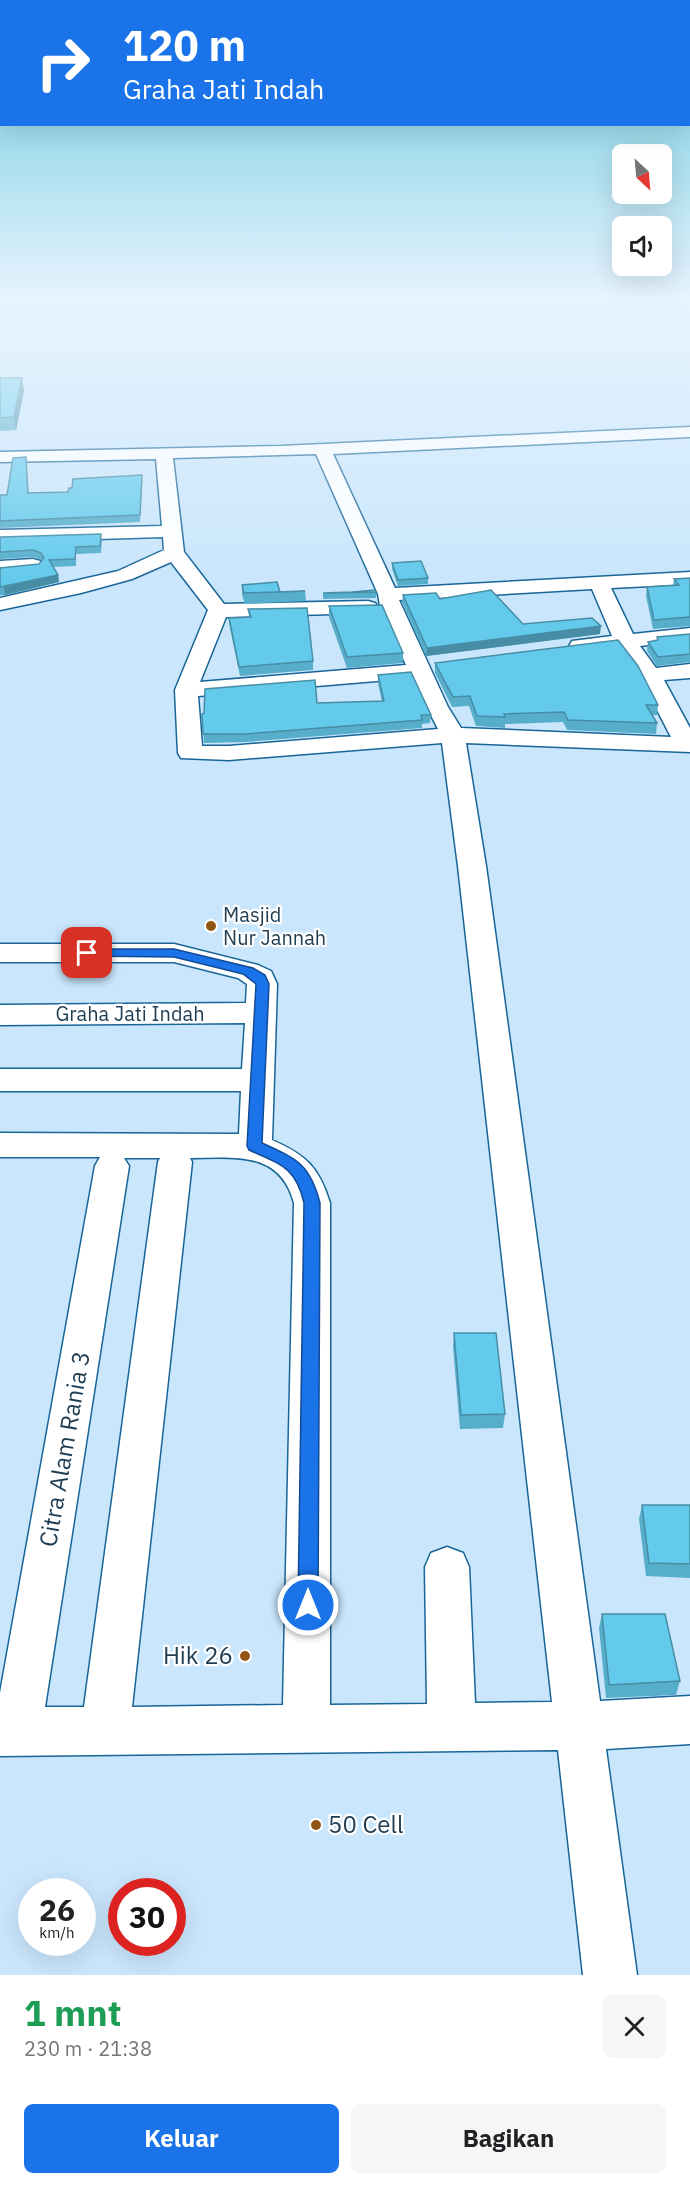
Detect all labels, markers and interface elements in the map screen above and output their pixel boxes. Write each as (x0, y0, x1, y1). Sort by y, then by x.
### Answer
text: 120 m (123, 18, 246, 73)
icon: right (24, 24, 102, 102)
text: Graha Jati Indah (123, 71, 324, 106)
north arrow (612, 144, 672, 204)
map controls (612, 144, 672, 276)
button: sound (612, 216, 672, 276)
place label: Masjid Nur Jannah (223, 901, 326, 951)
marker: Masjid Nur Jannah (204, 919, 218, 933)
pin (61, 927, 112, 978)
icon: arrive (70, 936, 103, 969)
street label: Graha Jati Indah (55, 1000, 205, 1027)
street label: Citra Alam Rania 3 (31, 1348, 97, 1549)
position arrow (276, 1573, 340, 1637)
place label: Hik 26 (163, 1639, 233, 1671)
marker: Hik 26 (238, 1649, 252, 1663)
place label: 50 Cell (328, 1808, 403, 1840)
marker: 50 Cell (309, 1818, 323, 1832)
speed limit sign: 30 (108, 1878, 186, 1956)
text: 26 (39, 1890, 75, 1929)
text: km/h (39, 1923, 75, 1942)
text: 1 mnt (24, 1989, 122, 2036)
button: close (603, 1995, 666, 2058)
text: 230 m · 21:38 (24, 2035, 152, 2062)
button: Keluar (24, 2104, 339, 2173)
button: Bagikan (351, 2104, 666, 2173)

